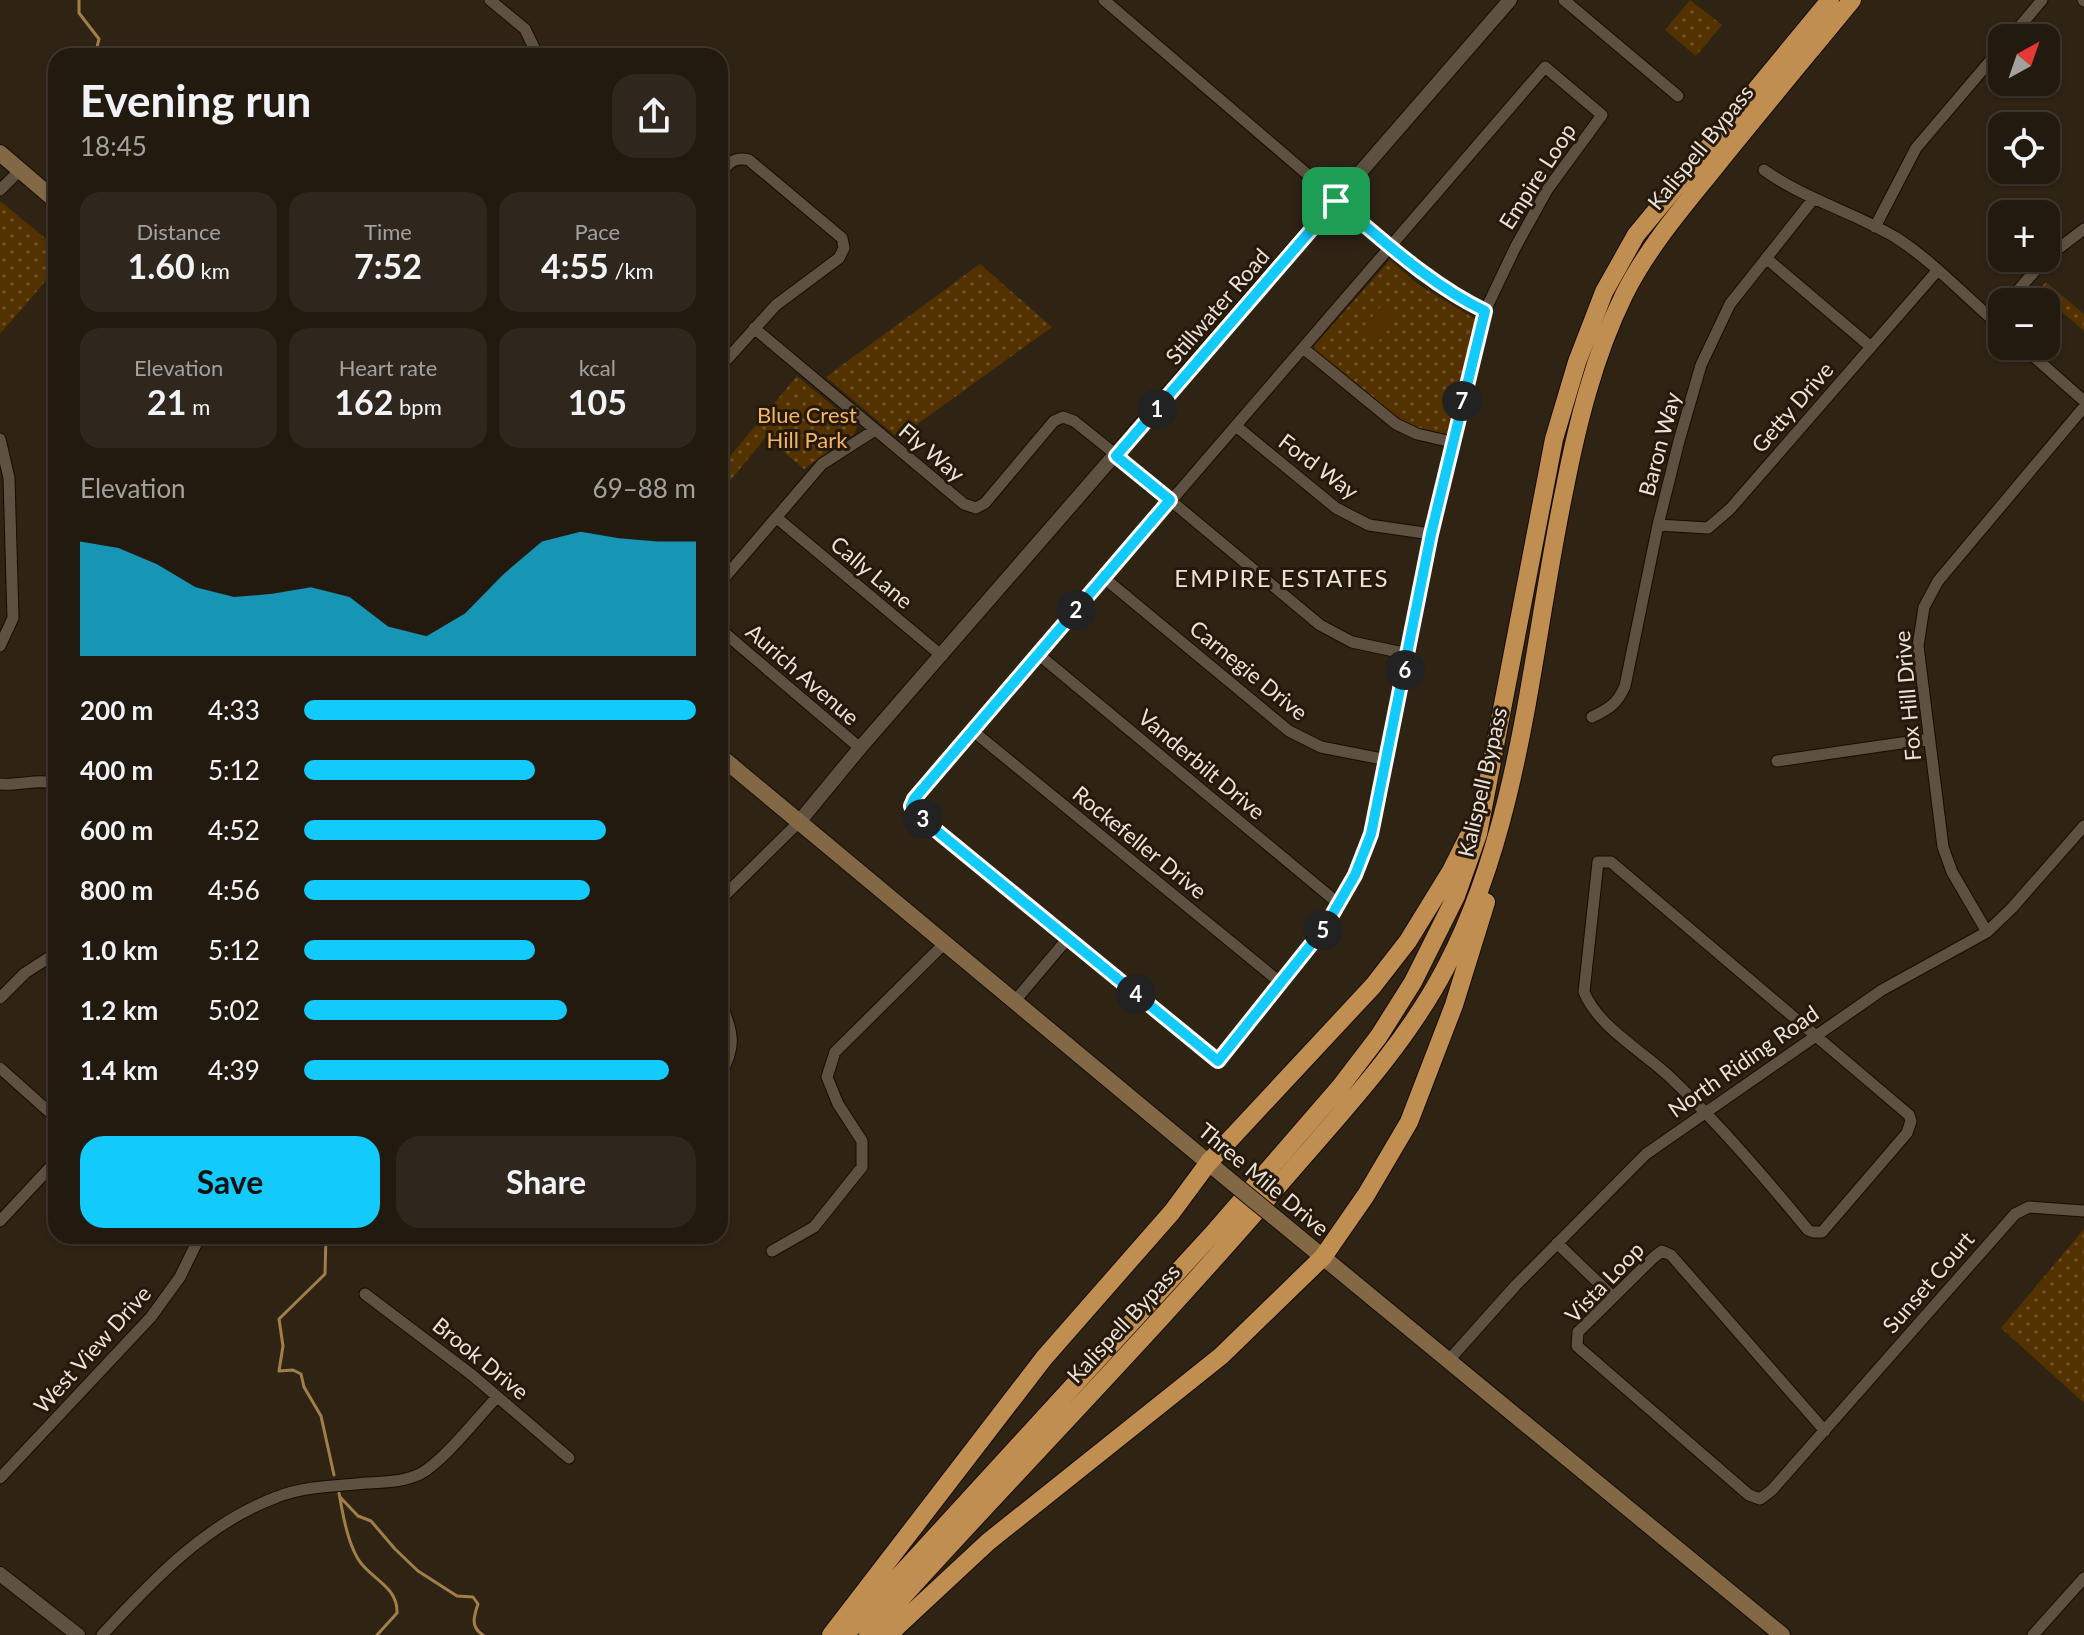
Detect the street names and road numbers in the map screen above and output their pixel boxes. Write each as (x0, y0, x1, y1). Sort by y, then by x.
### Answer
street label: Kalispell Bypass (1641, 79, 1759, 215)
street label: Empire Loop (1493, 118, 1581, 234)
street label: Stillwater Road (1159, 243, 1275, 369)
street label: Getty Drive (1745, 356, 1839, 458)
street label: Baron Way (1632, 389, 1686, 499)
street label: Fly Way (894, 417, 971, 488)
street label: Ford Way (1274, 427, 1365, 505)
street label: Cally Lane (826, 530, 918, 614)
street label: Carnegie Drive (1185, 614, 1313, 726)
street label: Aurich Avenue (741, 618, 865, 730)
street label: Fox Hill Drive (1888, 630, 1926, 762)
street label: Vanderbilt Drive (1133, 703, 1271, 825)
street label: Kalispell Bypass (1452, 704, 1512, 860)
street label: Rockefeller Drive (1068, 780, 1212, 904)
street label: North Riding Road (1663, 999, 1823, 1123)
street label: Three Mile Drive (1193, 1117, 1335, 1241)
street label: Sunset Court (1876, 1226, 1980, 1338)
street label: Vista Loop (1559, 1236, 1649, 1328)
street label: Kalispell Bypass (1061, 1258, 1185, 1388)
street label: West View Drive (28, 1280, 156, 1418)
street label: Brook Drive (428, 1311, 534, 1405)

